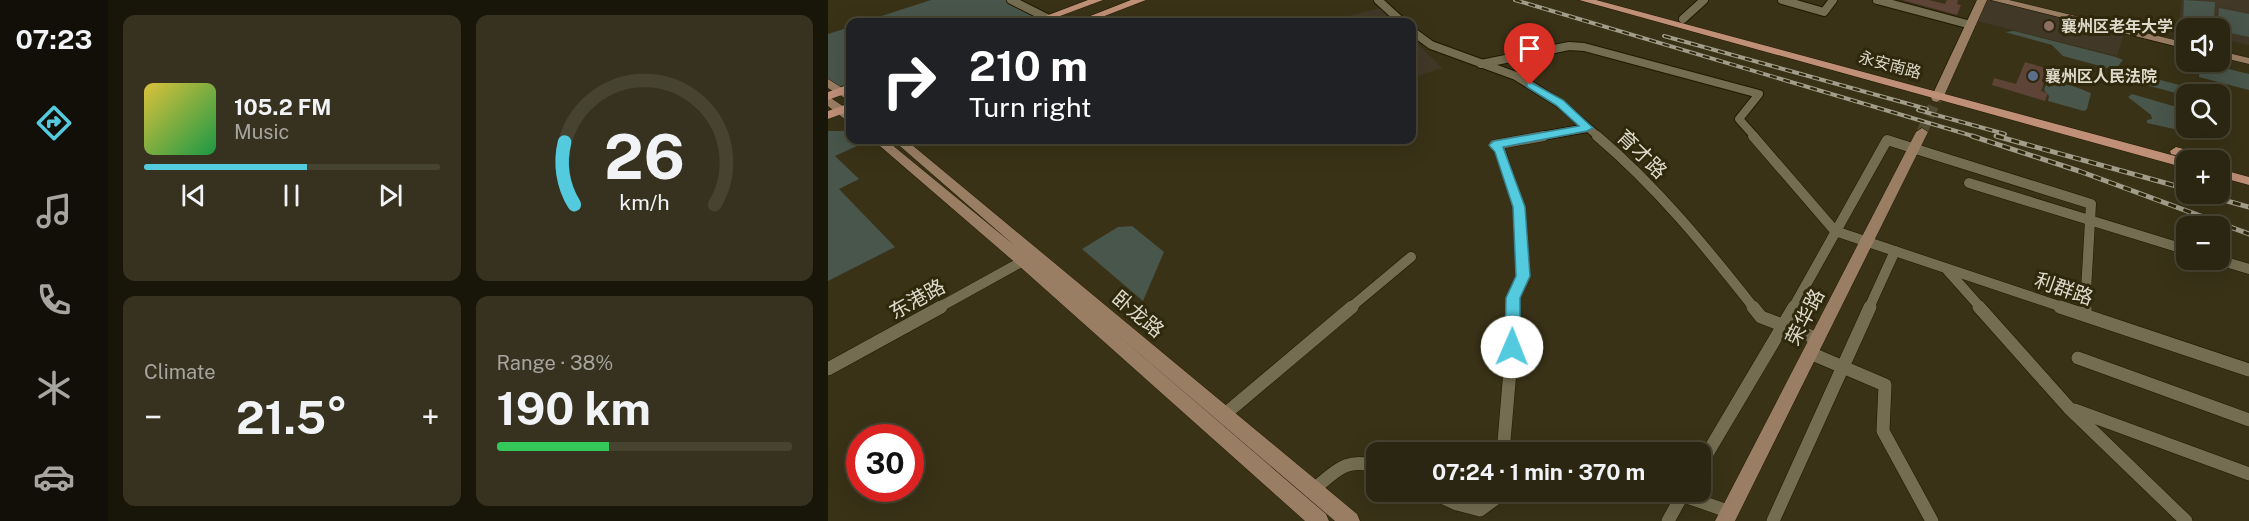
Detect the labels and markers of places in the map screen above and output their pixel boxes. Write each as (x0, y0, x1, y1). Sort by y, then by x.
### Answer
place label: 襄州区老年大学 (2061, 17, 2173, 36)
marker: 襄州区老年大学 (2042, 19, 2056, 33)
pin (1504, 23, 1555, 85)
place label: 襄州区人民法院 (2045, 67, 2157, 86)
marker: 襄州区人民法院 (2026, 69, 2040, 83)

